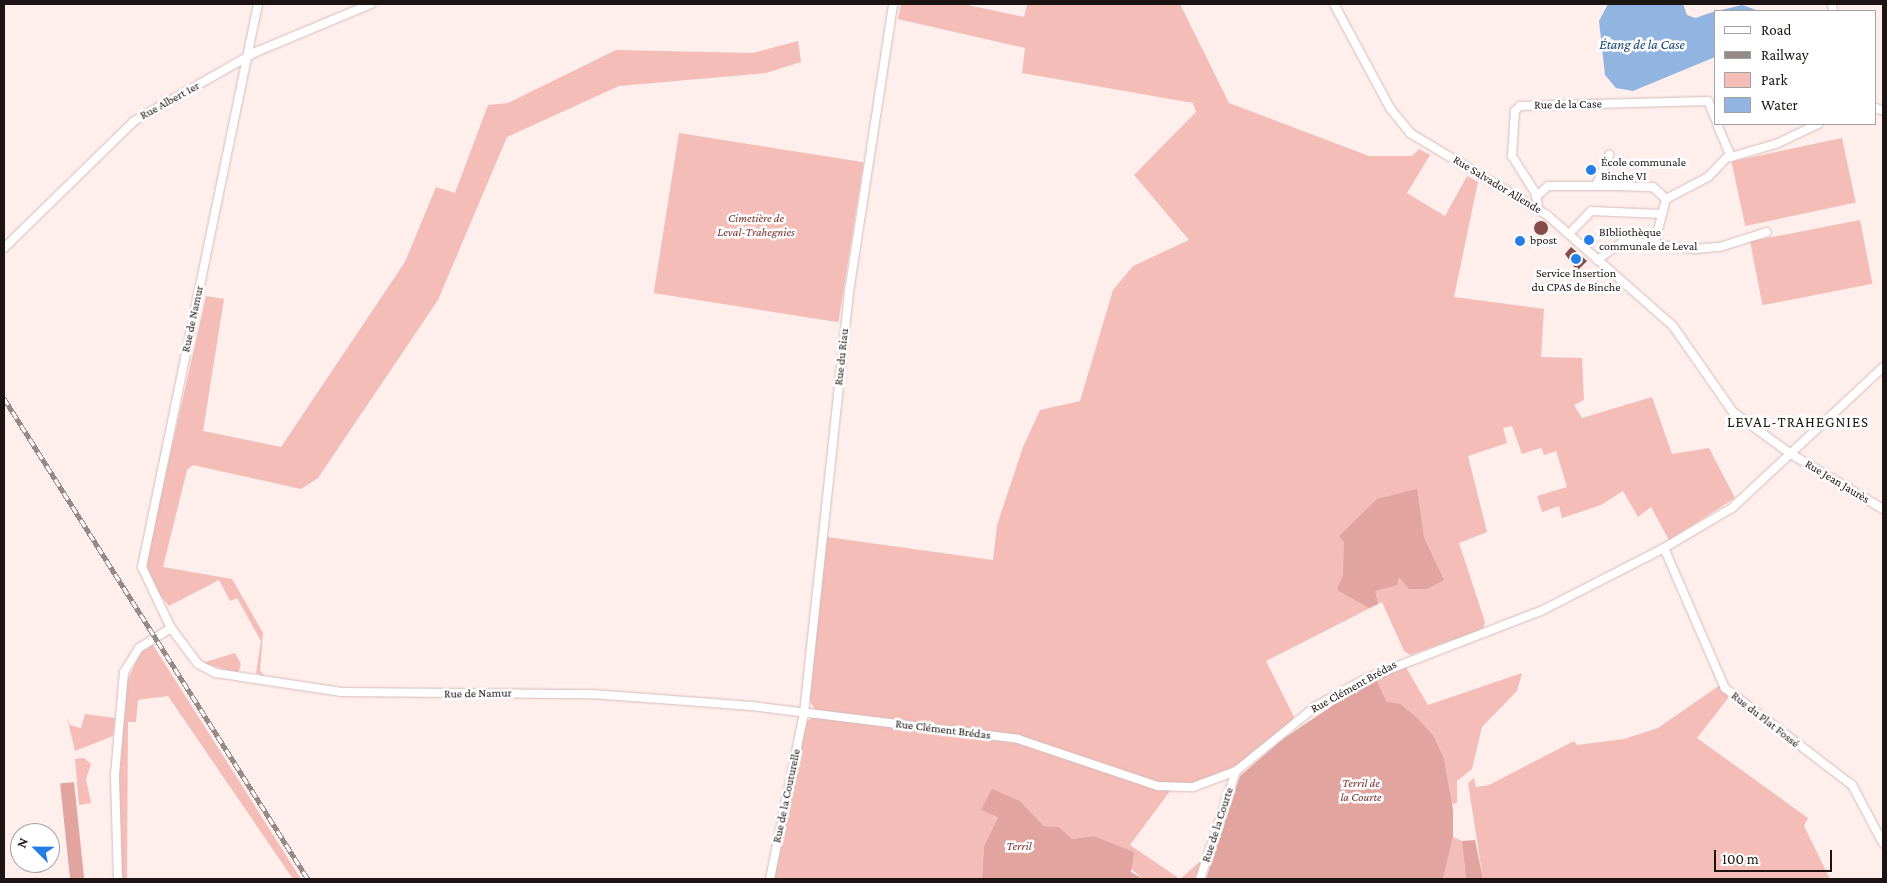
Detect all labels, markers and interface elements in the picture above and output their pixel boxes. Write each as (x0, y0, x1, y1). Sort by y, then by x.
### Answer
legend (1714, 10, 1877, 125)
text: Road (1761, 22, 1791, 38)
water label: Étang de la Case (1599, 36, 1685, 52)
text: Railway (1761, 47, 1809, 63)
text: Park (1761, 72, 1788, 88)
street label: Rue Albert 1er (138, 79, 202, 123)
street label: Rue de la Case (1534, 97, 1602, 113)
text: Water (1761, 97, 1798, 113)
street label: Rue Salvador Allende (1450, 153, 1544, 217)
place label: École communale Binche VI (1601, 156, 1686, 184)
marker: École communale Binche VI (1585, 164, 1597, 176)
park label: Cimetière de Leval-Trahegnies (717, 212, 795, 240)
place label: BIbliothèque communale de Leval (1599, 226, 1697, 254)
place label: bpost (1530, 234, 1557, 248)
marker: BIbliothèque communale de Leval (1583, 234, 1595, 246)
marker: bpost (1514, 235, 1526, 247)
marker: Service Insertion du CPAS de Binche (1570, 253, 1582, 265)
place label: Service Insertion du CPAS de Binche (1532, 267, 1620, 295)
street label: Rue de Namur (179, 284, 207, 354)
street label: Rue du Riau (832, 328, 852, 386)
district label: LEVAL-TRAHEGNIES (1725, 414, 1871, 432)
street label: Rue Jean Jaurès (1802, 457, 1872, 507)
street label: Rue Clément Brédas (1309, 657, 1399, 717)
street label: Rue de Namur (444, 686, 512, 702)
street label: Rue du Plat Fossé (1728, 689, 1802, 751)
street label: Rue Clément Brédas (895, 717, 991, 743)
street label: Rue de la Couturelle (770, 748, 804, 844)
park label: Terril de la Courte (1340, 777, 1382, 805)
street label: Rue de la Courte (1199, 786, 1237, 864)
north arrow (10, 823, 60, 873)
text: N (13, 835, 31, 850)
park label: Terril (1006, 840, 1032, 854)
scale bar (1717, 840, 1834, 872)
text: 100 m (1722, 851, 1759, 867)

